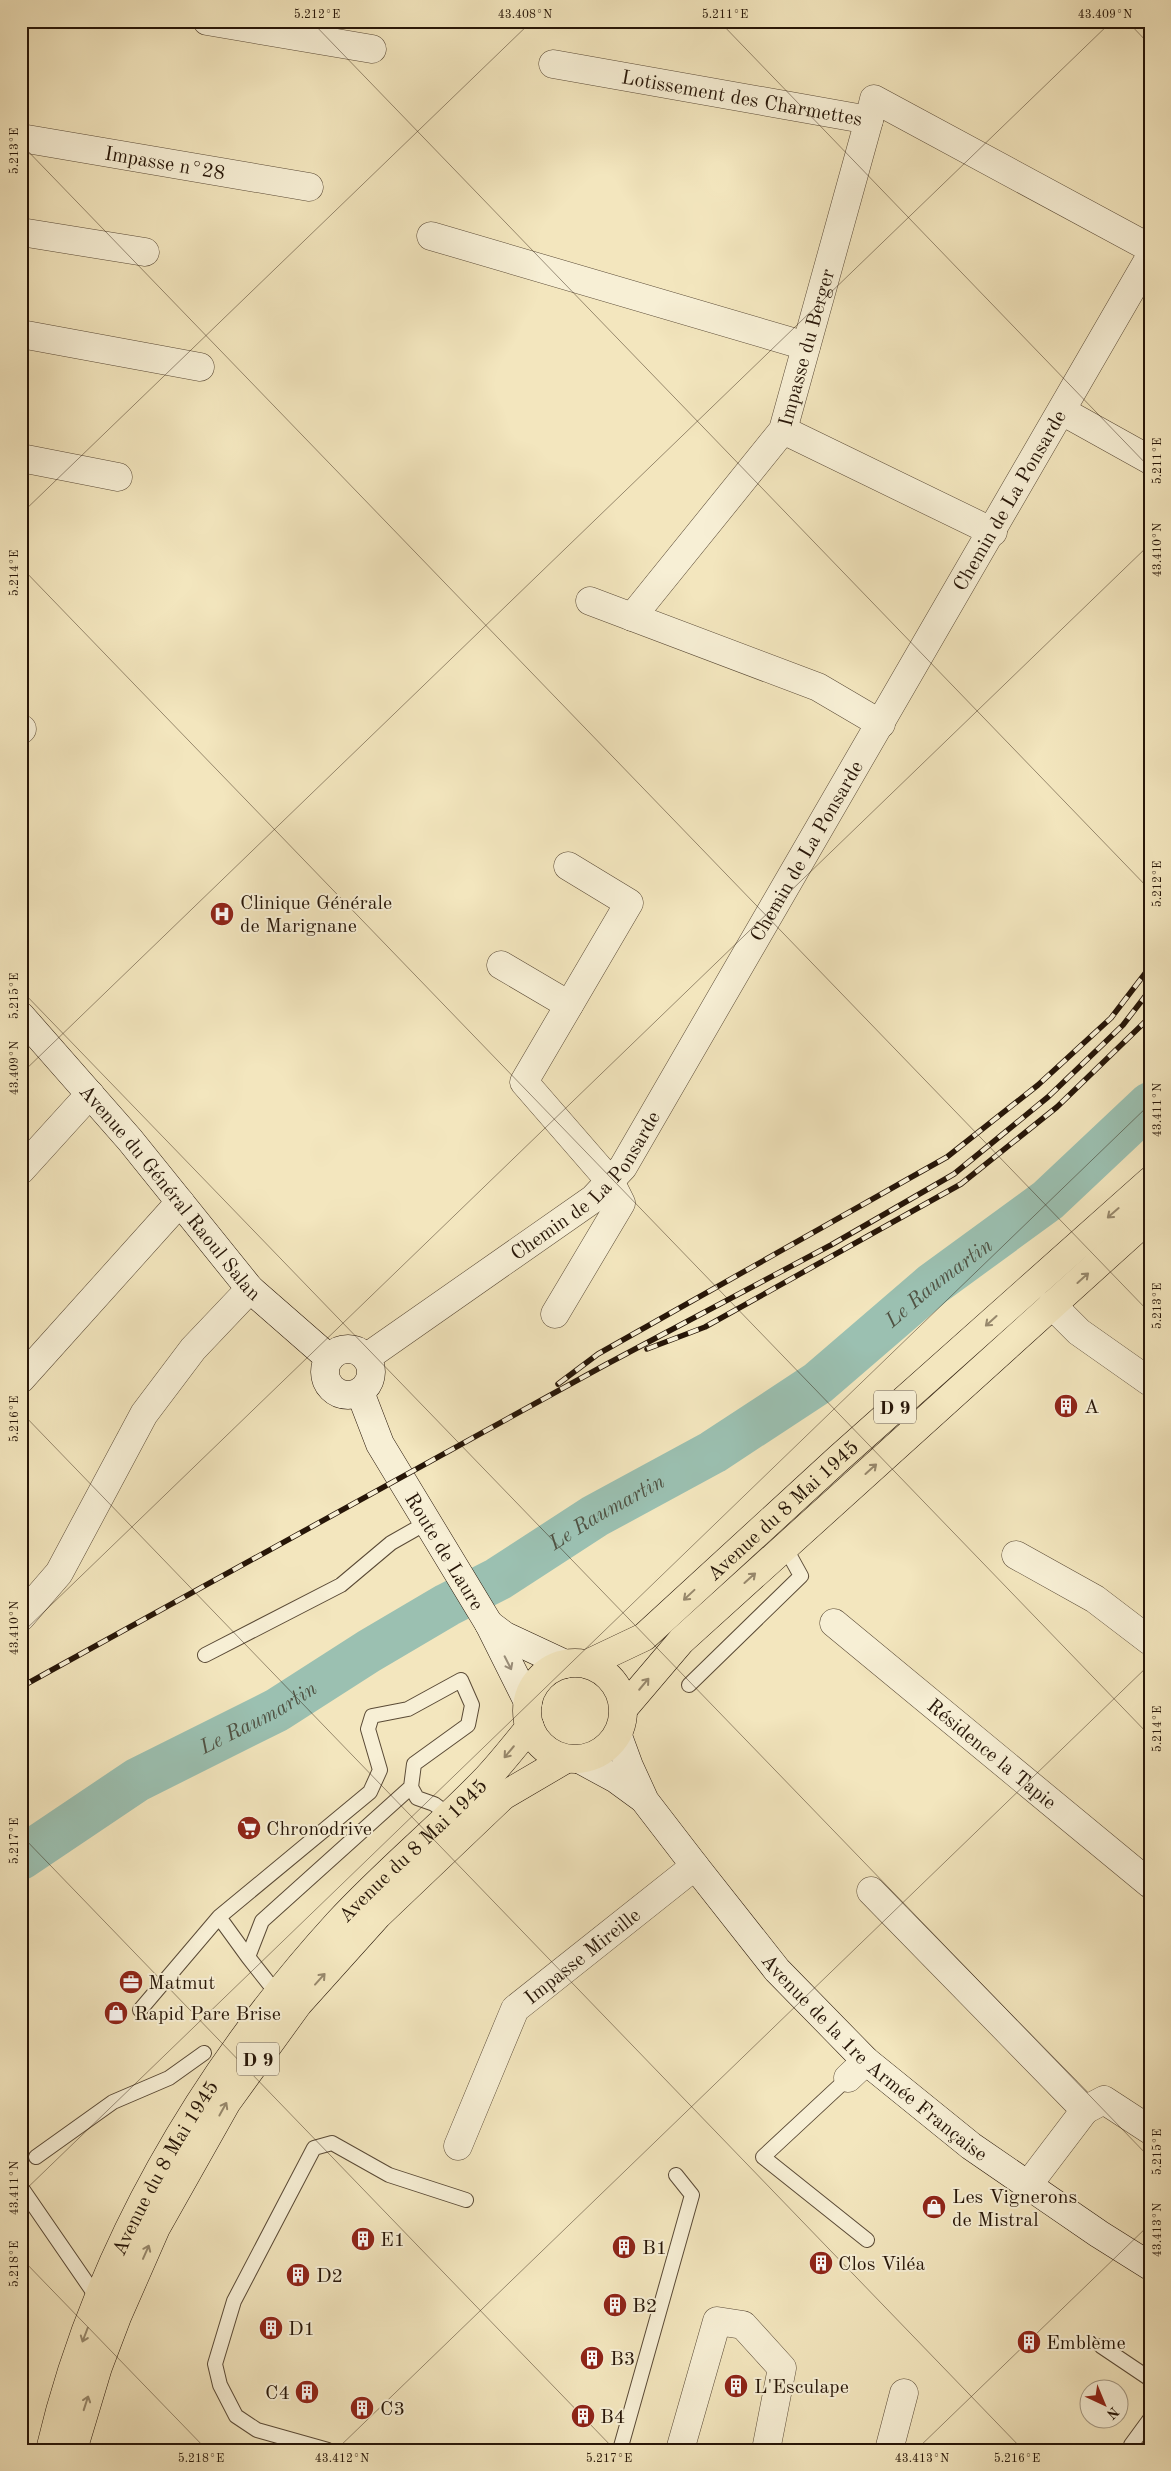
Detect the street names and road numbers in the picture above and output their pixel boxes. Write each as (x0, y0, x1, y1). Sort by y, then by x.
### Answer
street label: Lotissement des Charmettes (620, 68, 864, 131)
street label: Impasse n°28 (103, 144, 226, 185)
street label: Impasse du Berger (776, 267, 839, 429)
street label: Chemin de La Ponsarde (951, 408, 1071, 595)
street label: Chemin de La Ponsarde (748, 758, 868, 946)
street label: Avenue du Général Raoul Salan (74, 1082, 264, 1305)
street label: Chemin de La Ponsarde (508, 1109, 665, 1265)
road number: D 9 (874, 1390, 916, 1424)
street label: Avenue du 8 Mai 1945 (704, 1437, 863, 1585)
street label: Route de Laure (400, 1490, 486, 1614)
street label: Résidence la Tapie (922, 1696, 1059, 1814)
street label: Avenue du 8 Mai 1945 (336, 1776, 492, 1927)
street label: Impasse Mireille (522, 1906, 645, 2009)
street label: Avenue de la 1re Armée Française (757, 1951, 990, 2166)
road number: D 9 (237, 2042, 279, 2076)
street label: Avenue du 8 Mai 1945 (110, 2078, 223, 2259)

